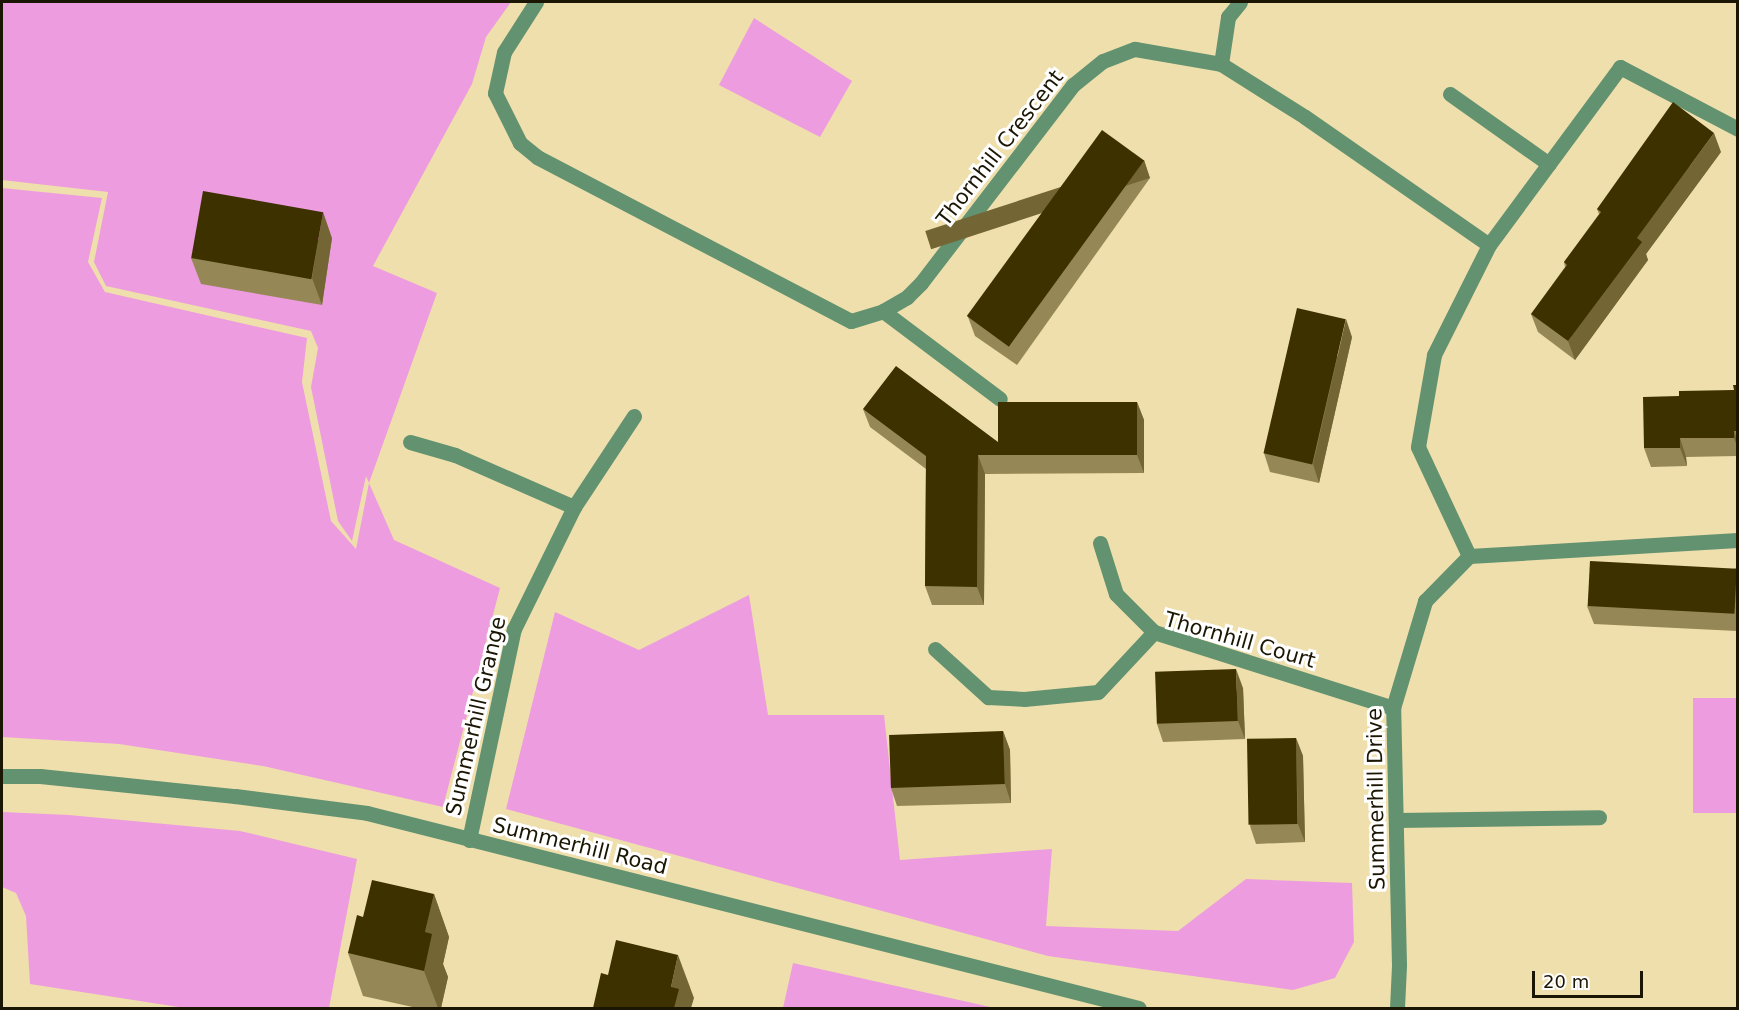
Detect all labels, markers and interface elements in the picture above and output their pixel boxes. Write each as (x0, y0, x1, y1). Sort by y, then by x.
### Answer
street label: Thornhill Crescent (931, 65, 1069, 231)
street label: Thornhill Court (1162, 606, 1318, 674)
street label: Summerhill Grange (441, 614, 511, 818)
street label: Summerhill Drive (1362, 708, 1390, 890)
street label: Summerhill Road (490, 812, 670, 880)
scale bar (1535, 959, 1646, 997)
text: 20 m (1543, 971, 1589, 992)

